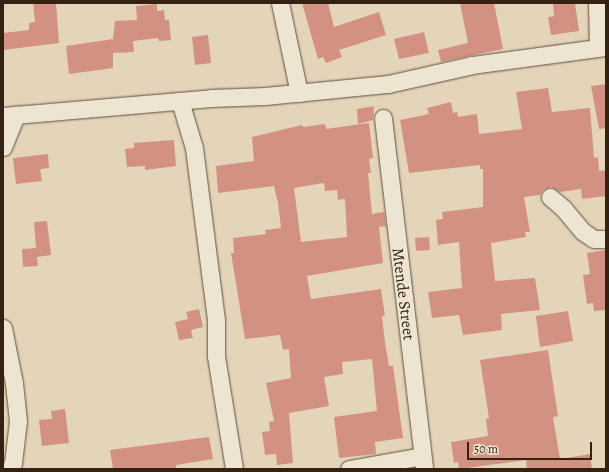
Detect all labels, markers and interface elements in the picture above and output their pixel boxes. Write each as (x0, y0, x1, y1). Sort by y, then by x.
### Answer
street label: Mtende Street (388, 247, 418, 341)
scale bar (469, 434, 594, 460)
text: 50 m (474, 441, 498, 457)

